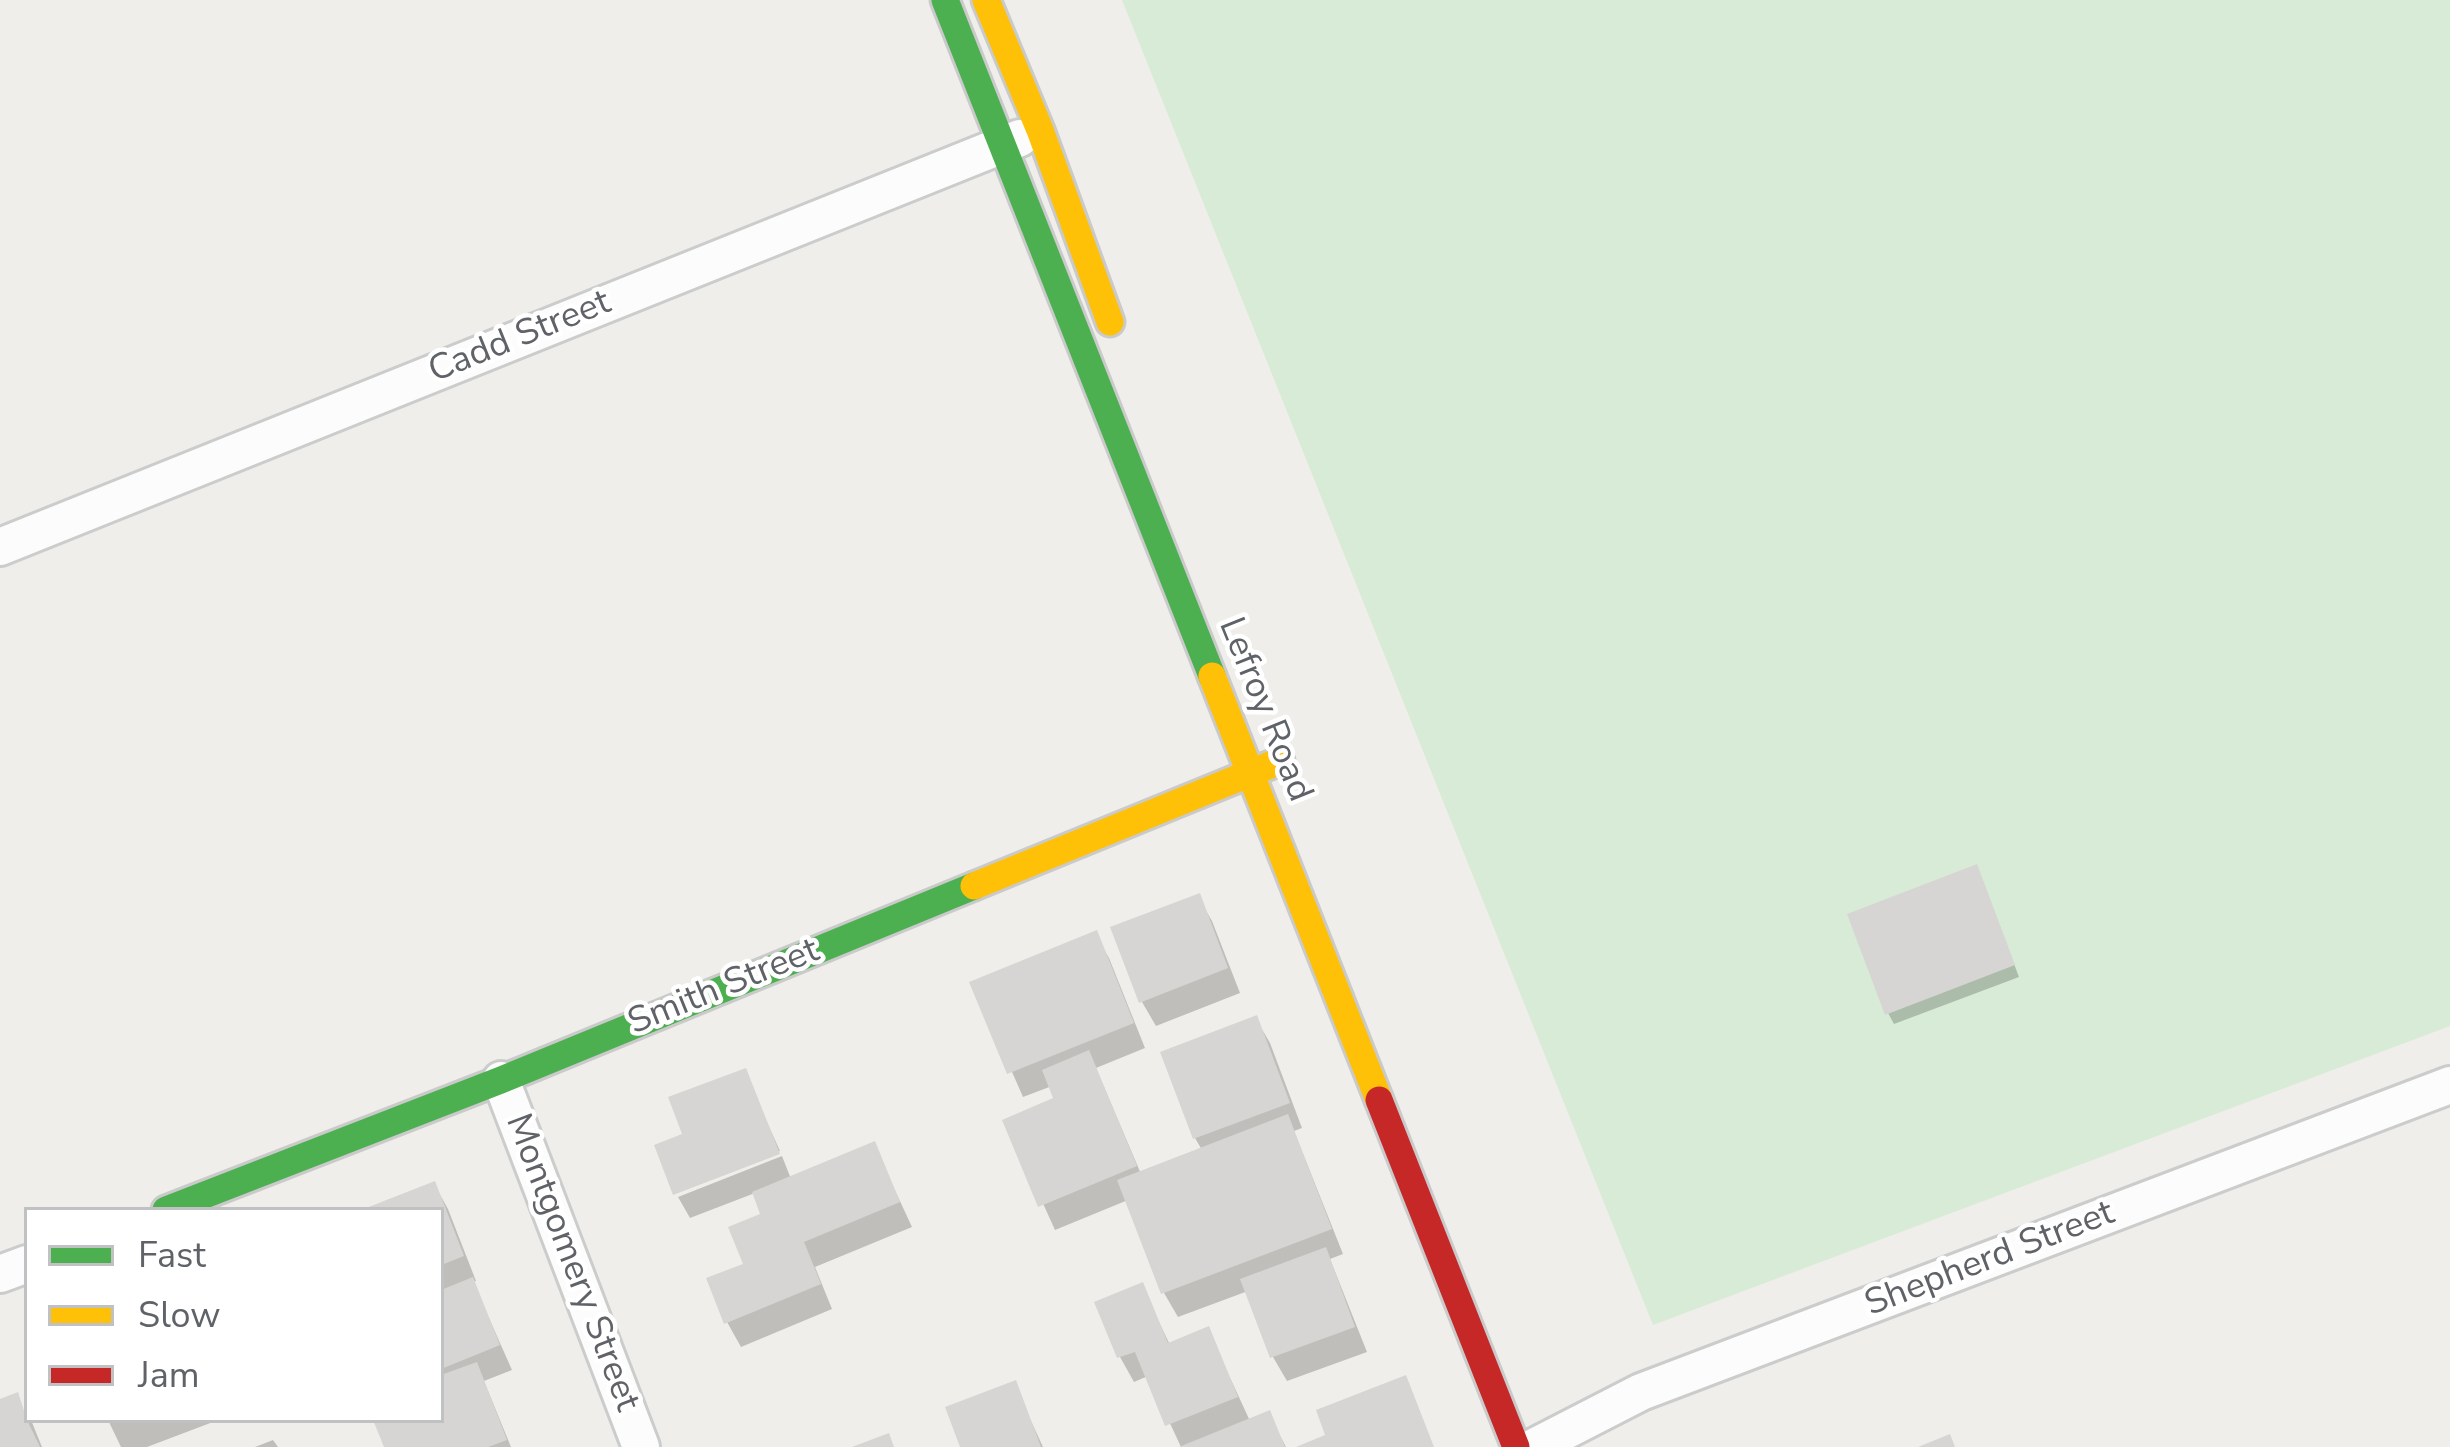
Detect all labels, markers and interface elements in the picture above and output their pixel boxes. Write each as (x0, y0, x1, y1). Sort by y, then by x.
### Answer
street label: Cadd Street (423, 282, 617, 394)
street label: Lefroy Road (1208, 612, 1320, 808)
street label: Smith Street (622, 930, 826, 1046)
street label: Montgomery Street (494, 1108, 648, 1418)
street label: Shepherd Street (1859, 1193, 2121, 1327)
legend (24, 1207, 444, 1423)
text: Fast (138, 1231, 206, 1280)
text: Slow (138, 1291, 221, 1340)
text: Jam (138, 1351, 200, 1400)

